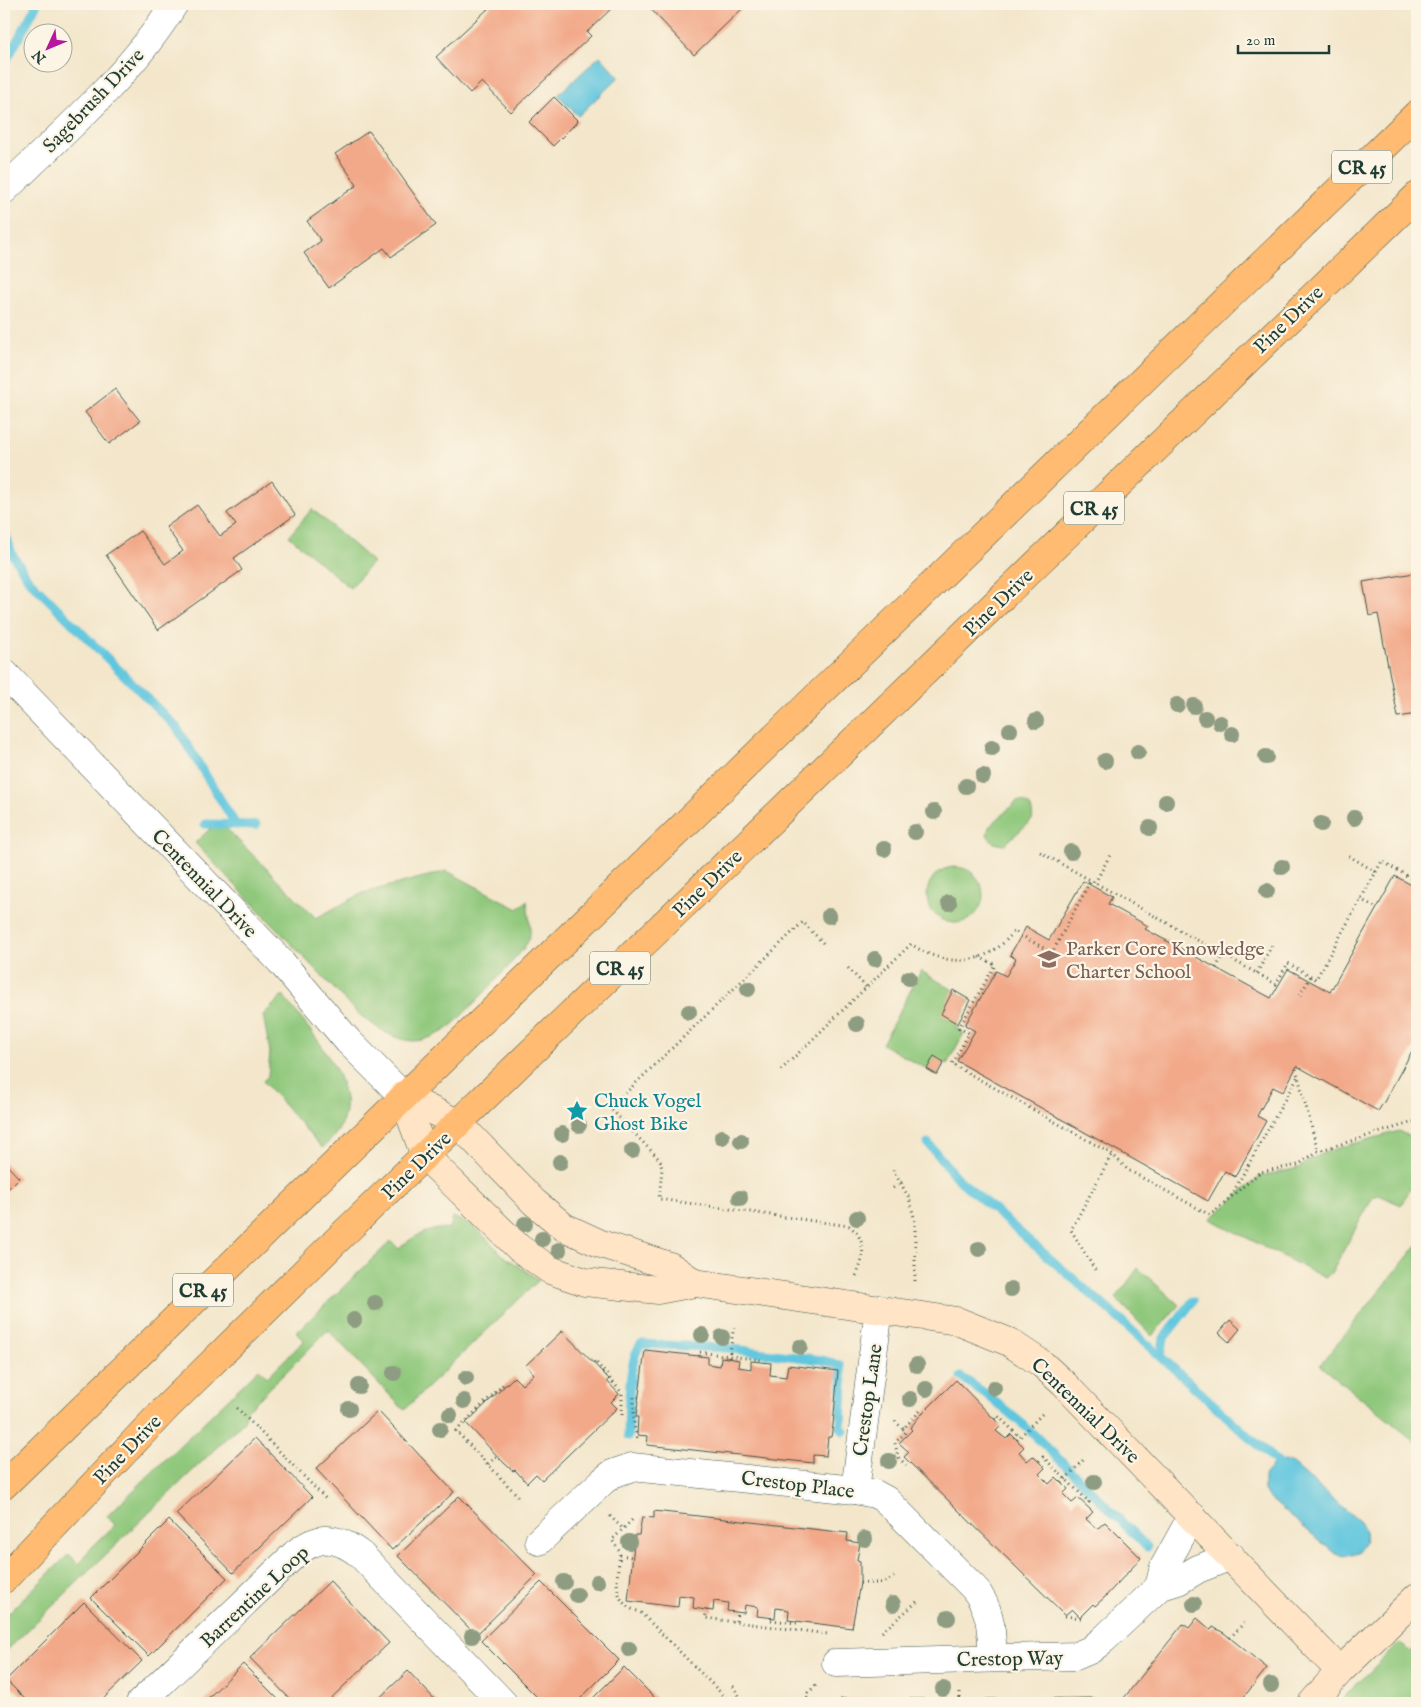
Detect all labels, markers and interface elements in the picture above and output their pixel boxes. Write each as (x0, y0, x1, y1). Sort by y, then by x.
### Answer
north arrow (22, 22, 72, 72)
scale bar (1238, 22, 1330, 54)
text: 20 m (1246, 31, 1276, 50)
street label: Sagebrush Drive (38, 43, 150, 159)
text: N (29, 46, 51, 68)
road number: CR 45 (1332, 150, 1392, 183)
street label: Pine Drive (1249, 281, 1329, 360)
road number: CR 45 (1064, 492, 1124, 524)
street label: Pine Drive (959, 564, 1039, 643)
street label: Centennial Drive (146, 824, 262, 944)
street label: Pine Drive (668, 845, 748, 924)
place label: Parker Core Knowledge Charter School (1066, 937, 1265, 985)
school or university icon: Parker Core Knowledge Charter School (1036, 946, 1062, 972)
road number: CR 45 (590, 951, 650, 984)
place label: Chuck Vogel Ghost Bike (594, 1089, 702, 1137)
place icon: Chuck Vogel Ghost Bike (564, 1098, 590, 1124)
street label: Pine Drive (377, 1127, 457, 1206)
road number: CR 45 (173, 1274, 233, 1306)
street label: Crestop Lane (848, 1342, 889, 1458)
street label: Centennial Drive (1025, 1353, 1145, 1469)
street label: Pine Drive (89, 1410, 168, 1490)
street label: Crestop Place (740, 1466, 856, 1505)
street label: Barrentine Loop (195, 1540, 315, 1654)
street label: Crestop Way (956, 1646, 1064, 1673)

